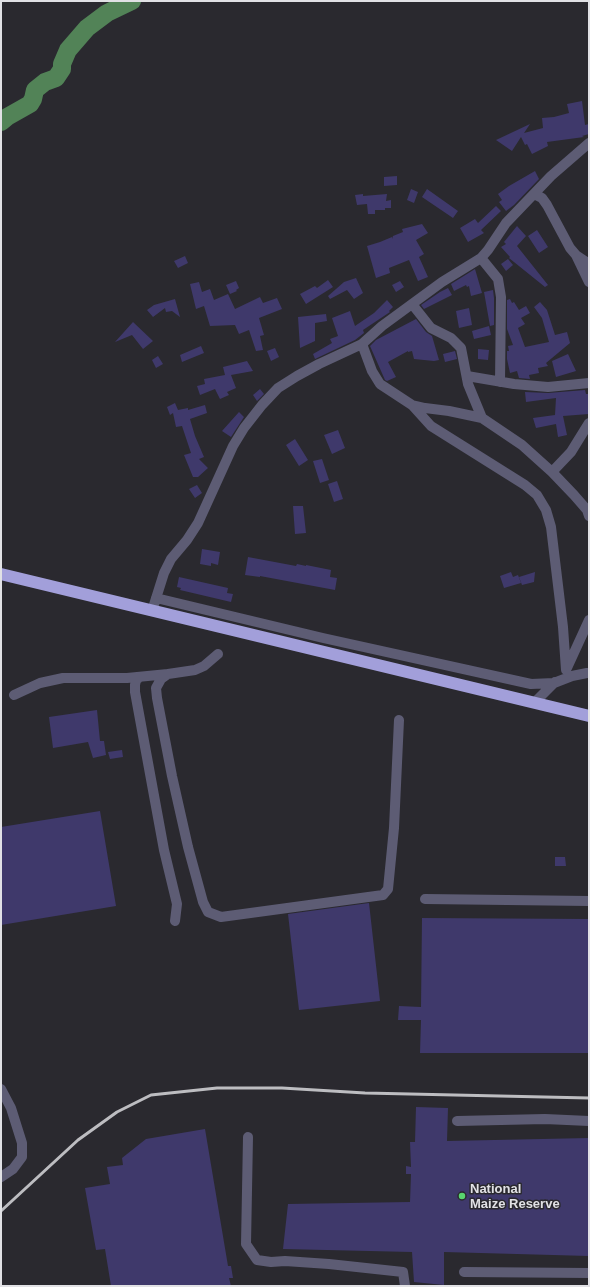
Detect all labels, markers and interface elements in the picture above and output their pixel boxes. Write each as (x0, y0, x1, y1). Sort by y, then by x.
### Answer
place label: National Maize Reserve (470, 1181, 560, 1212)
marker: National Maize Reserve (457, 1191, 467, 1201)

